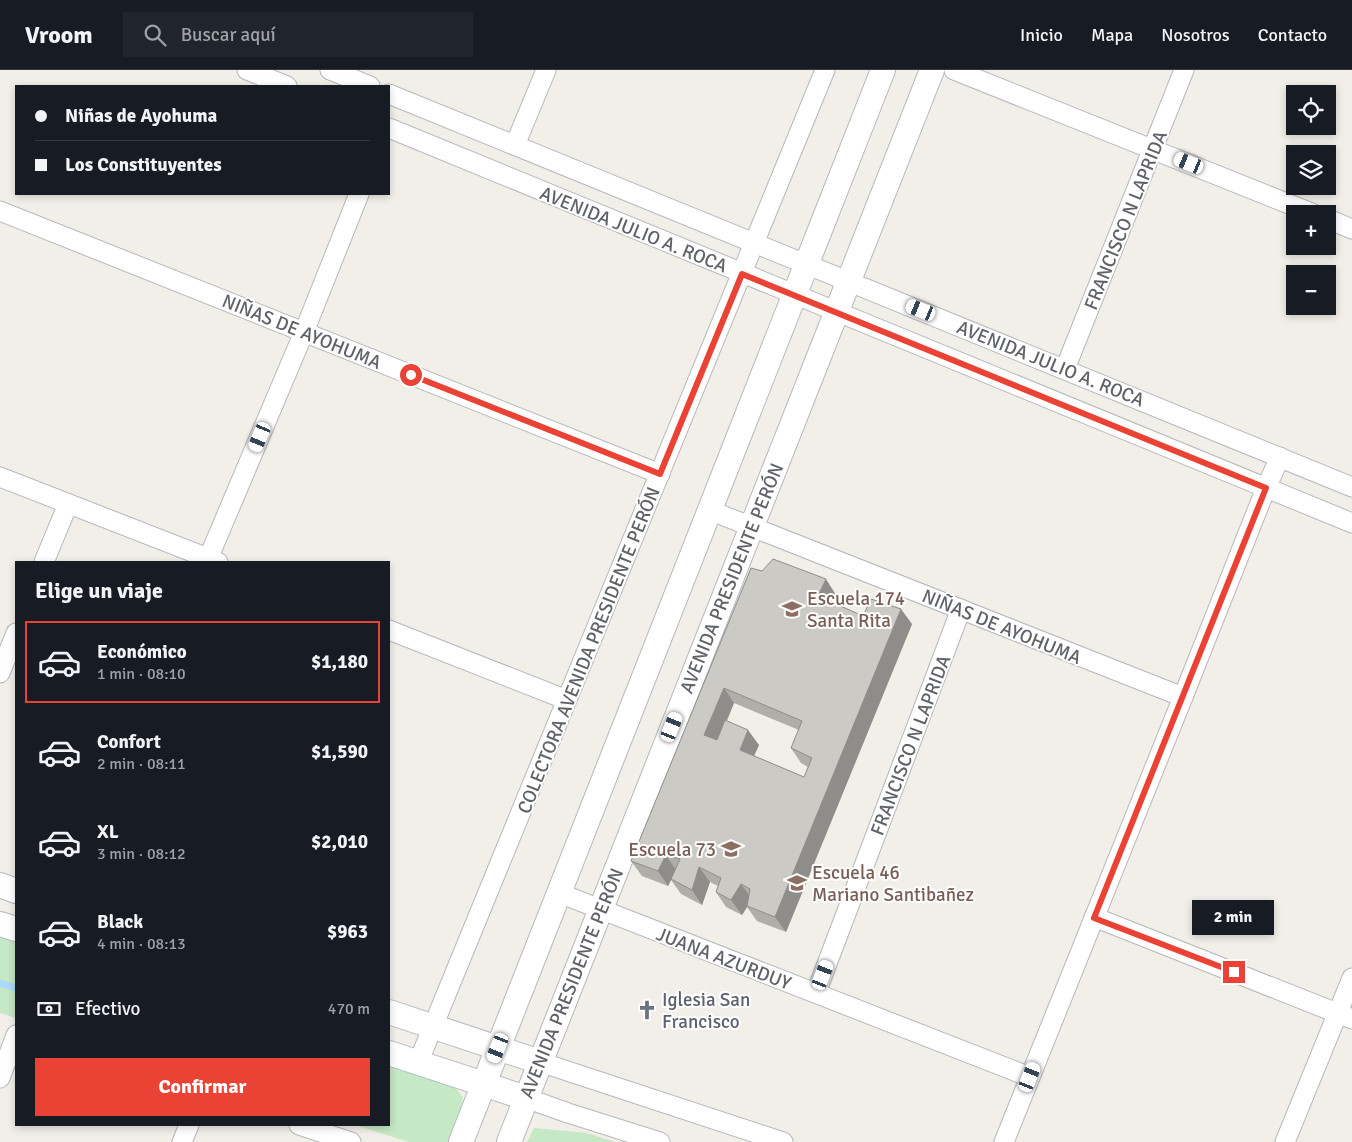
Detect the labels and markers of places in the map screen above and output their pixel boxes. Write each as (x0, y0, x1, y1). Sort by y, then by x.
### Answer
place label: Escuela 174 Santa Rita (807, 587, 905, 633)
school or university icon: Escuela 174 Santa Rita (781, 598, 803, 620)
place label: Escuela 73 (628, 838, 716, 862)
school or university icon: Escuela 73 (720, 838, 742, 860)
place label: Escuela 46 Mariano Santibañez (812, 861, 974, 907)
school or university icon: Escuela 46 Mariano Santibañez (786, 872, 808, 894)
place label: Iglesia San Francisco (662, 988, 750, 1034)
church icon: Iglesia San Francisco (636, 999, 658, 1021)

